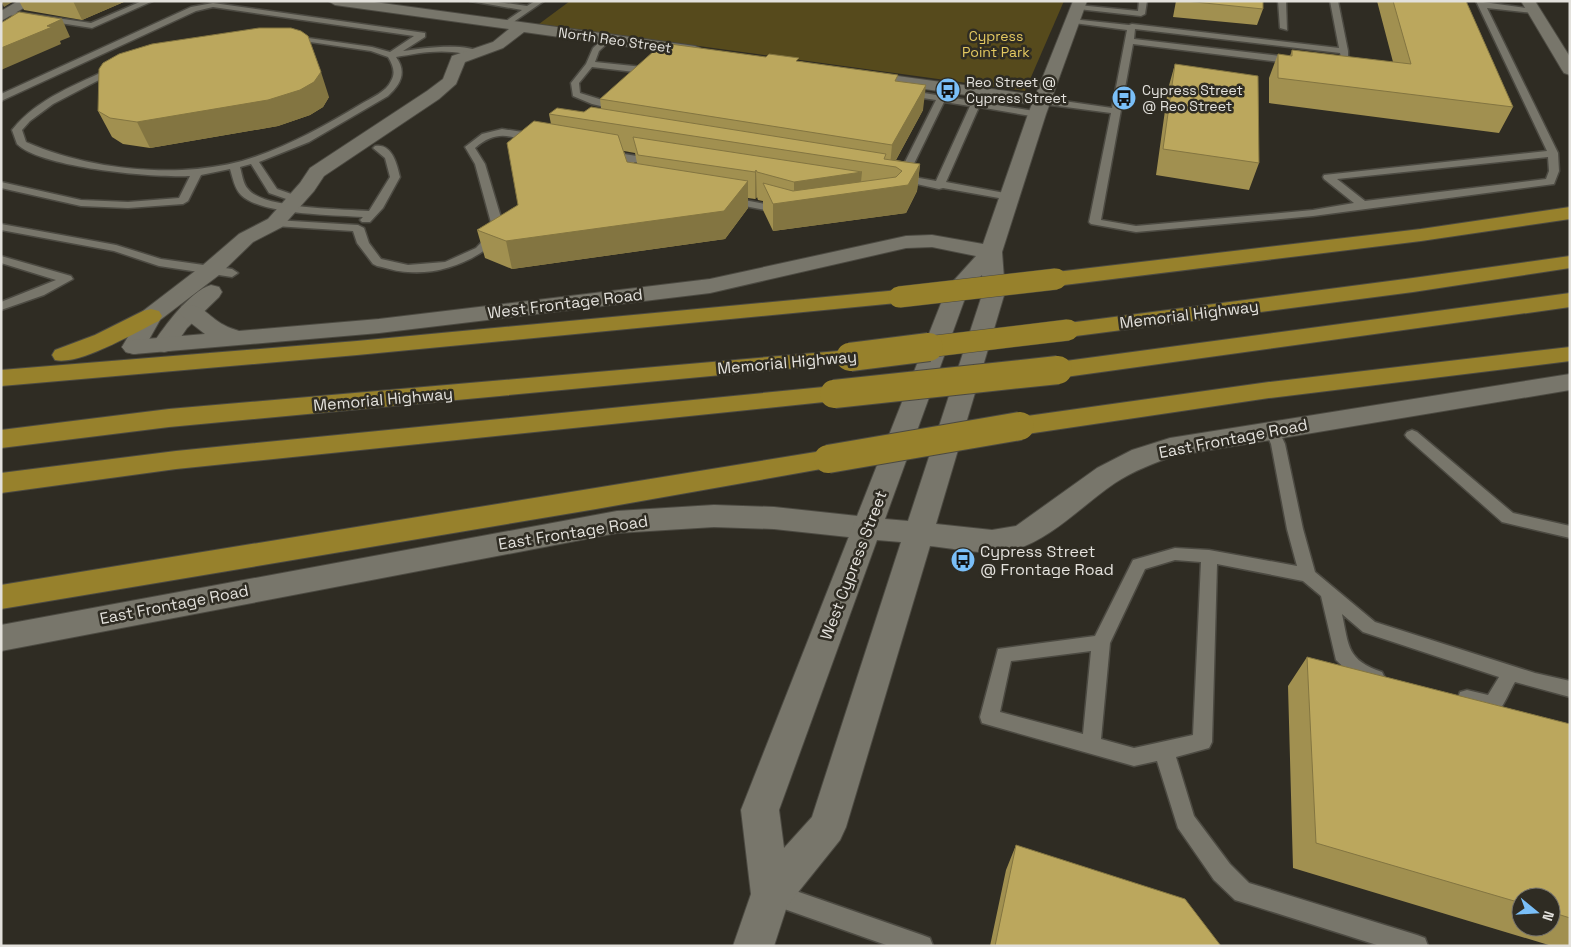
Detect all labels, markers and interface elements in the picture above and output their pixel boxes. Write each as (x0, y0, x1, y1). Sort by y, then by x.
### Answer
street label: North Reo Street (557, 23, 673, 57)
park label: Cypress Point Park (962, 27, 1030, 61)
place label: Reo Street @ Cypress Street (966, 73, 1067, 107)
bus stop icon: Reo Street @ Cypress Street (935, 77, 961, 103)
place label: Cypress Street @ Reo Street (1142, 81, 1243, 115)
bus stop icon: Cypress Street @ Reo Street (1111, 85, 1137, 111)
street label: West Frontage Road (486, 284, 644, 323)
street label: Memorial Highway (1118, 296, 1260, 333)
street label: Memorial Highway (716, 346, 858, 379)
street label: Memorial Highway (312, 383, 454, 416)
street label: East Frontage Road (1157, 414, 1309, 463)
street label: West Cypress Street (815, 487, 892, 643)
street label: East Frontage Road (497, 510, 649, 555)
place label: Cypress Street @ Frontage Road (980, 541, 1114, 580)
bus stop icon: Cypress Street @ Frontage Road (950, 547, 976, 573)
street label: East Frontage Road (98, 580, 250, 629)
north arrow (1511, 887, 1561, 937)
text: N (1538, 909, 1558, 923)

